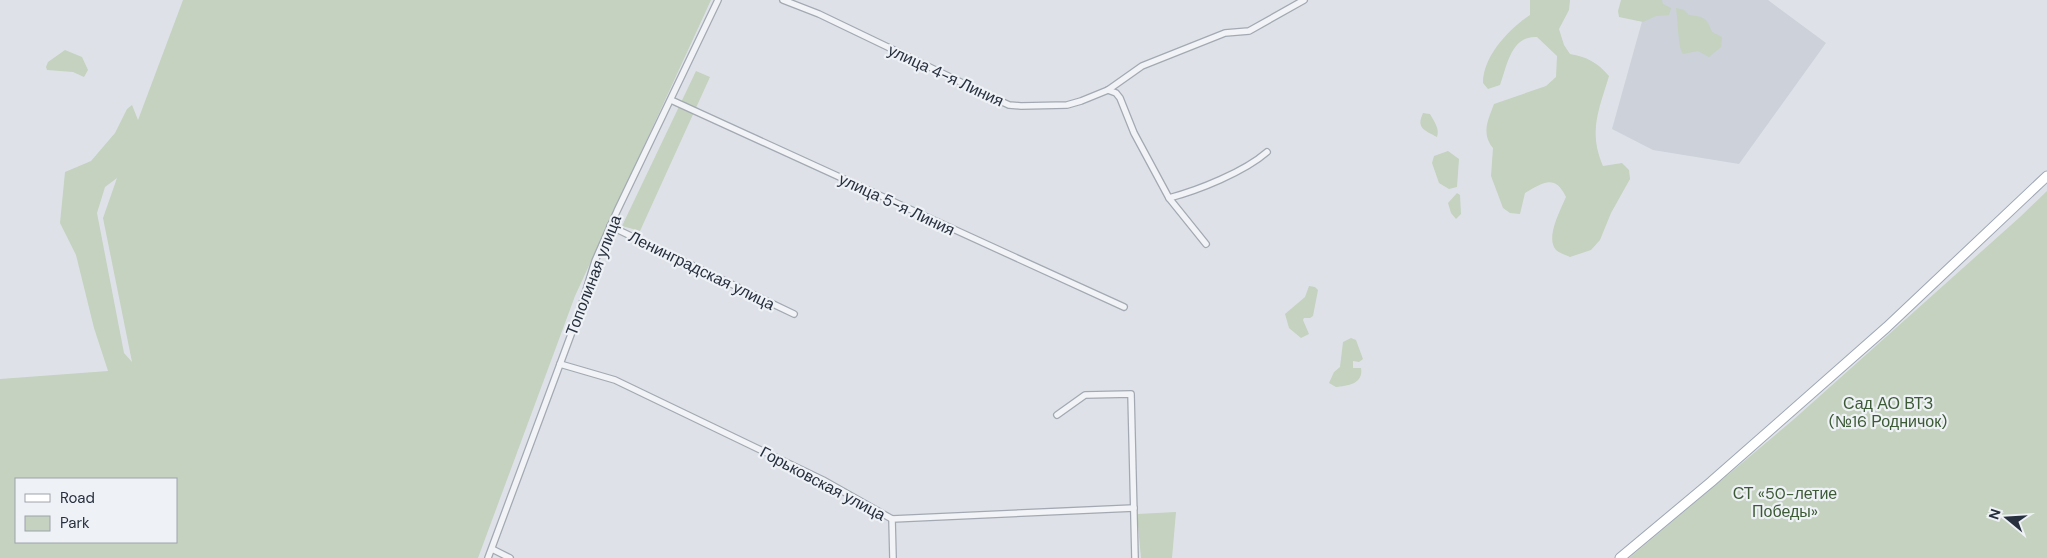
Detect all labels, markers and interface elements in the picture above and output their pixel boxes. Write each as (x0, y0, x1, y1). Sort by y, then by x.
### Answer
street label: улица 4-я Линия (885, 39, 1007, 111)
street label: улица 5-я Линия (836, 168, 958, 240)
street label: Тополиная улица (561, 212, 626, 338)
street label: Ленинградская улица (625, 226, 778, 315)
park label: Сад АО ВТЗ (№16 Родничок) (1829, 393, 1947, 432)
street label: Горьковская улица (756, 441, 889, 525)
legend (15, 478, 178, 543)
park label: СТ «50-летие Победы» (1733, 483, 1837, 522)
text: Road (60, 488, 95, 508)
north arrow (1982, 493, 2032, 543)
text: N (1984, 506, 2005, 522)
text: Park (60, 513, 90, 533)

